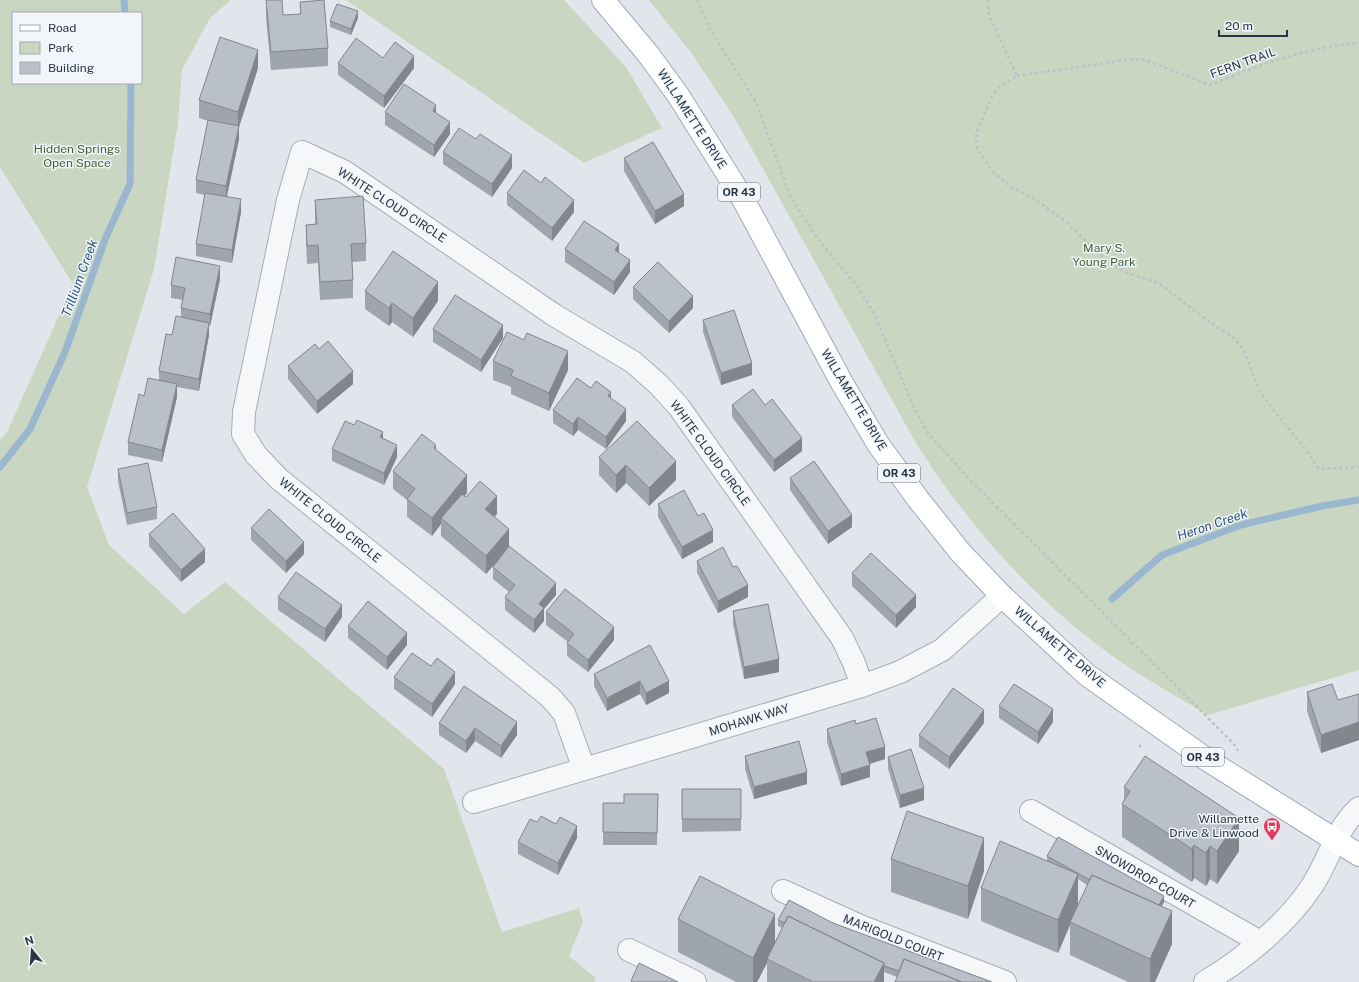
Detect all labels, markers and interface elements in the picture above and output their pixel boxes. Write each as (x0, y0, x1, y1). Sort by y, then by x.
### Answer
legend (12, 12, 142, 84)
scale bar (1219, 12, 1287, 38)
text: 20 m (1225, 19, 1253, 33)
text: Road (48, 21, 76, 35)
text: Park (48, 41, 74, 55)
street label: FERN TRAIL (1208, 45, 1278, 81)
text: Building (48, 61, 94, 75)
street label: WILLAMETTE DRIVE (655, 67, 729, 171)
park label: Hidden Springs Open Space (34, 142, 120, 170)
street label: WHITE CLOUD CIRCLE (335, 165, 449, 245)
road number: OR 43 (718, 183, 760, 201)
water label: Trillium Creek (58, 237, 100, 319)
park label: Mary S. Young Park (1072, 241, 1136, 269)
street label: WILLAMETTE DRIVE (818, 347, 890, 453)
street label: WHITE CLOUD CIRCLE (667, 397, 753, 509)
road number: OR 43 (878, 464, 920, 482)
street label: WHITE CLOUD CIRCLE (276, 475, 384, 565)
water label: Heron Creek (1175, 505, 1249, 544)
street label: WILLAMETTE DRIVE (1012, 604, 1108, 690)
street label: MOHAWK WAY (707, 701, 791, 739)
road number: OR 43 (1182, 748, 1224, 766)
place label: Willamette Drive & Linwood (1169, 812, 1259, 840)
bus stop icon: Willamette Drive & Linwood (1262, 816, 1282, 841)
street label: SNOWDROP COURT (1092, 843, 1198, 911)
street label: MARIGOLD COURT (841, 911, 945, 965)
north arrow (12, 930, 52, 970)
text: N (23, 933, 35, 947)

